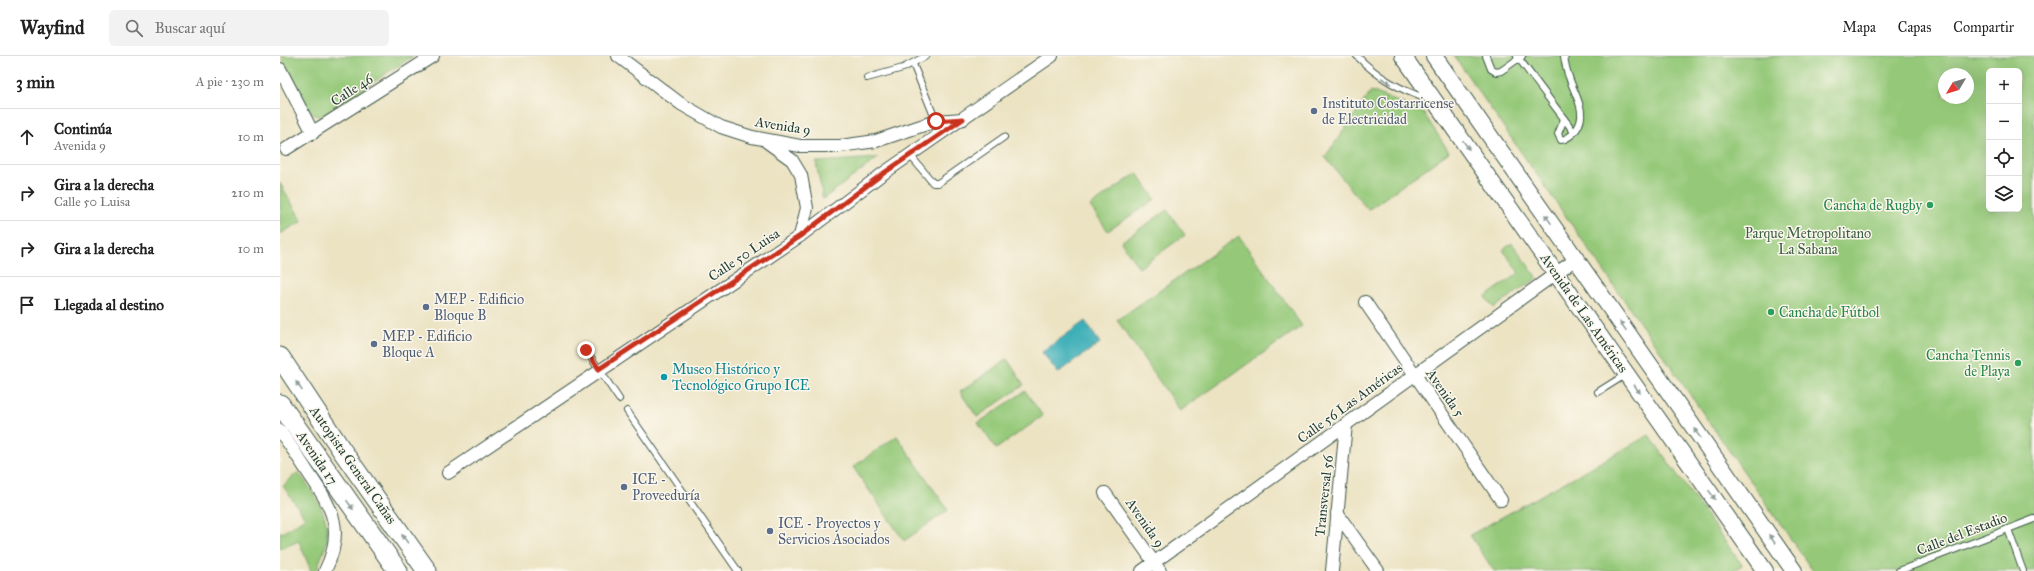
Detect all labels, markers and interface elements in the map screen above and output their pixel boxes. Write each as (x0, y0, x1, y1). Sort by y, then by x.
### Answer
search box (109, 10, 389, 46)
text: Wayfind (20, 16, 85, 39)
icon: search (123, 17, 145, 39)
text: Buscar aquí (155, 19, 225, 37)
text: Mapa (1843, 19, 1876, 36)
text: Capas (1898, 19, 1931, 36)
text: Compartir (1953, 19, 2014, 36)
north arrow (1938, 68, 1974, 104)
map controls (1986, 68, 2022, 212)
button: + (1986, 68, 2022, 104)
street label: Calle 46 (328, 70, 377, 110)
text: 3 min (16, 72, 55, 93)
text: A pie · 230 m (196, 74, 264, 90)
one-way arrow (1381, 77, 1392, 85)
place label: Instituto Costarricense de Electricidad (1322, 95, 1454, 128)
button: − (1986, 104, 2022, 140)
marker: Instituto Costarricense de Electricidad (1309, 106, 1319, 116)
route start (927, 112, 945, 130)
street label: Avenida 9 (753, 113, 812, 139)
text: Continúa (54, 120, 112, 138)
icon: ahead (16, 126, 38, 148)
text: 10 m (238, 129, 264, 145)
text: Avenida 9 (54, 138, 106, 154)
one-way arrow (1462, 140, 1470, 150)
button: locate (1986, 140, 2022, 176)
text: Gira a la derecha (54, 176, 154, 194)
button: layers (1986, 176, 2022, 212)
icon: right (16, 182, 38, 204)
text: 210 m (231, 185, 264, 201)
text: Calle 50 Luisa (54, 194, 130, 210)
place label: Cancha de Rugby (1824, 197, 1922, 214)
marker: Cancha de Rugby (1925, 200, 1935, 210)
one-way arrow (1544, 214, 1552, 225)
street label: Calle 50 Luisa (705, 225, 783, 285)
park label: Parque Metropolitano La Sabana (1745, 225, 1871, 258)
icon: right (16, 238, 38, 260)
text: Gira a la derecha (54, 240, 154, 258)
text: 10 m (238, 241, 264, 257)
street label: Avenida de Las Américas (1536, 249, 1632, 376)
place label: MEP - Edificio Bloque B (434, 291, 524, 325)
icon: arrive (16, 294, 38, 316)
text: Llegada al destino (54, 296, 164, 314)
marker: MEP - Edificio Bloque B (421, 302, 431, 312)
place label: Cancha de Fútbol (1779, 304, 1880, 321)
marker: Cancha de Fútbol (1766, 307, 1776, 317)
one-way arrow (1619, 321, 1627, 331)
place label: MEP - Edificio Bloque A (382, 328, 472, 362)
marker: MEP - Edificio Bloque A (369, 339, 379, 349)
route end (577, 341, 595, 359)
place label: Cancha Tennis de Playa (1926, 347, 2010, 380)
marker: Cancha Tennis de Playa (2013, 358, 2023, 368)
street label: Calle 56 Las Américas (1294, 359, 1406, 447)
place label: Museo Histórico y Tecnológico Grupo ICE (672, 361, 810, 394)
street label: Avenida 5 (1422, 365, 1468, 421)
marker: Museo Histórico y Tecnológico Grupo ICE (659, 372, 669, 382)
one-way arrow (295, 381, 303, 391)
one-way arrow (1633, 384, 1641, 394)
street label: Autopista General Cañas (305, 402, 400, 527)
street label: Avenida 17 (292, 427, 341, 488)
one-way arrow (1693, 427, 1701, 438)
street label: Transversal 56 (1311, 453, 1337, 538)
place label: ICE - Proveeduría (632, 471, 700, 504)
marker: ICE - Proveeduría (619, 482, 629, 492)
one-way arrow (1708, 490, 1716, 501)
street label: Avenida 9 (1121, 494, 1168, 551)
one-way arrow (346, 499, 354, 510)
street label: Calle del Estadio (1914, 509, 2010, 559)
place label: ICE - Proyectos y Servicios Asociados (778, 515, 890, 548)
marker: ICE - Proyectos y Servicios Asociados (765, 526, 775, 536)
one-way arrow (401, 534, 409, 544)
one-way arrow (1768, 534, 1776, 544)

